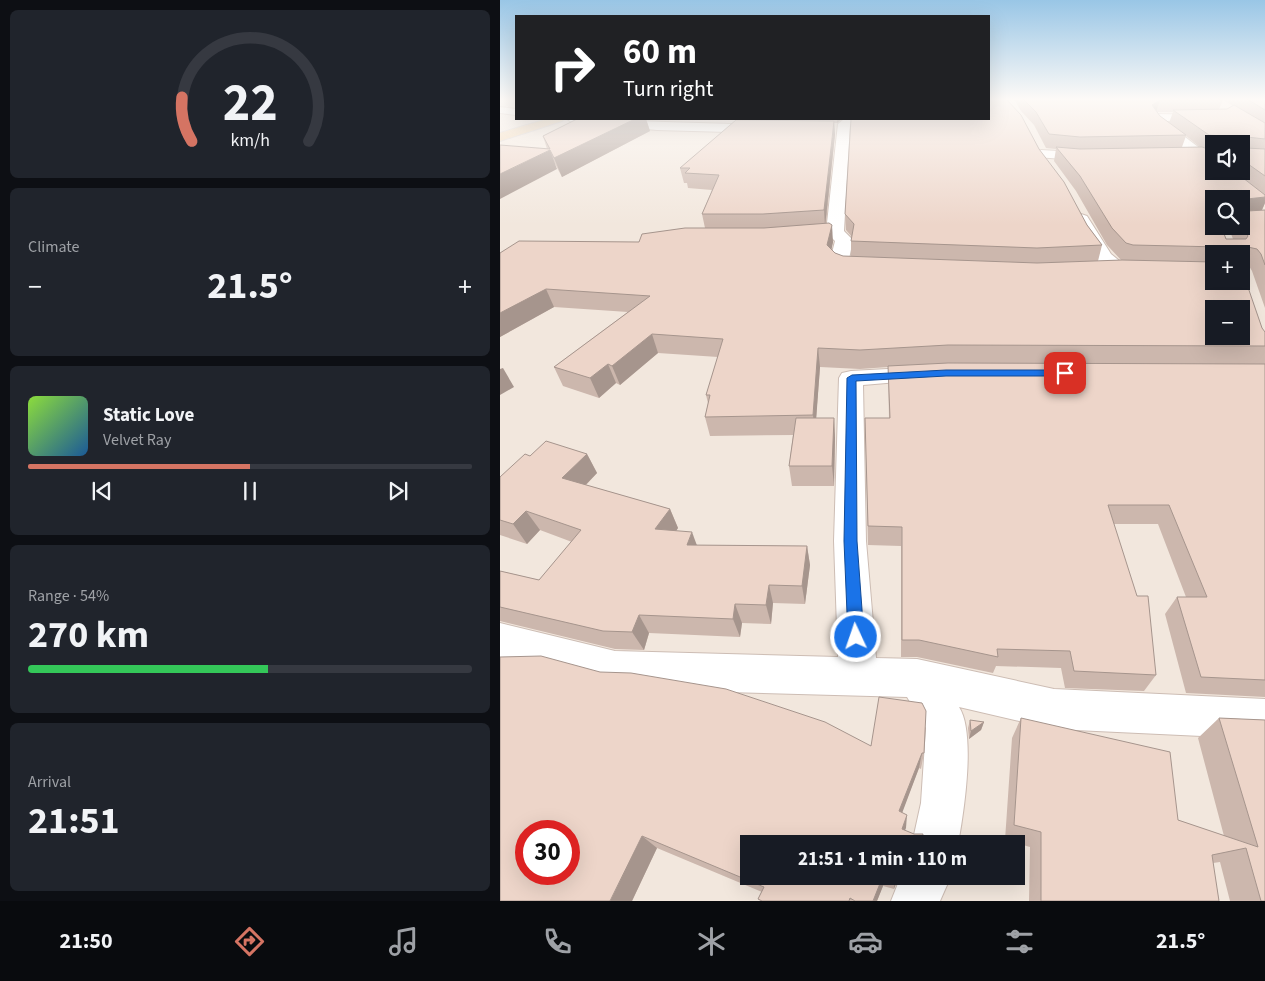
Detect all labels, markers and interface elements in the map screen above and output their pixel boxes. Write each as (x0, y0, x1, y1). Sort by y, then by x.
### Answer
text: 60 m (623, 27, 697, 77)
icon: right (540, 35, 605, 100)
text: 22 (223, 67, 277, 141)
text: Turn right (623, 73, 713, 105)
text: km/h (230, 128, 270, 153)
map controls (1205, 135, 1250, 345)
button: sound (1205, 135, 1250, 180)
button: search (1205, 190, 1250, 235)
text: Climate (28, 236, 79, 258)
button: + (1205, 245, 1250, 290)
text: 21.5° (207, 259, 293, 313)
text: − (28, 267, 42, 307)
text: + (458, 267, 472, 307)
button: − (1205, 300, 1250, 345)
pin (1044, 352, 1086, 394)
icon: arrive (1051, 359, 1079, 387)
text: Static Love (103, 402, 194, 429)
text: Velvet Ray (103, 429, 171, 451)
icon: previous (88, 477, 116, 505)
icon: pause (236, 477, 264, 505)
icon: next (384, 477, 412, 505)
text: Range · 54% (28, 585, 109, 607)
text: 270 km (28, 608, 149, 662)
position arrow (829, 610, 881, 662)
text: Arrival (28, 771, 71, 793)
text: 21:51 (28, 794, 120, 848)
speed limit sign: 30 (515, 820, 580, 885)
text: 21:51 · 1 min · 110 m (798, 846, 967, 873)
icon: directions (232, 924, 267, 959)
icon: music (386, 924, 421, 959)
icon: phone (540, 924, 575, 959)
icon: climate (694, 924, 729, 959)
icon: car (848, 924, 883, 959)
icon: filters (1002, 924, 1037, 959)
text: 21:50 (60, 925, 113, 957)
text: 21.5° (1156, 925, 1205, 957)

